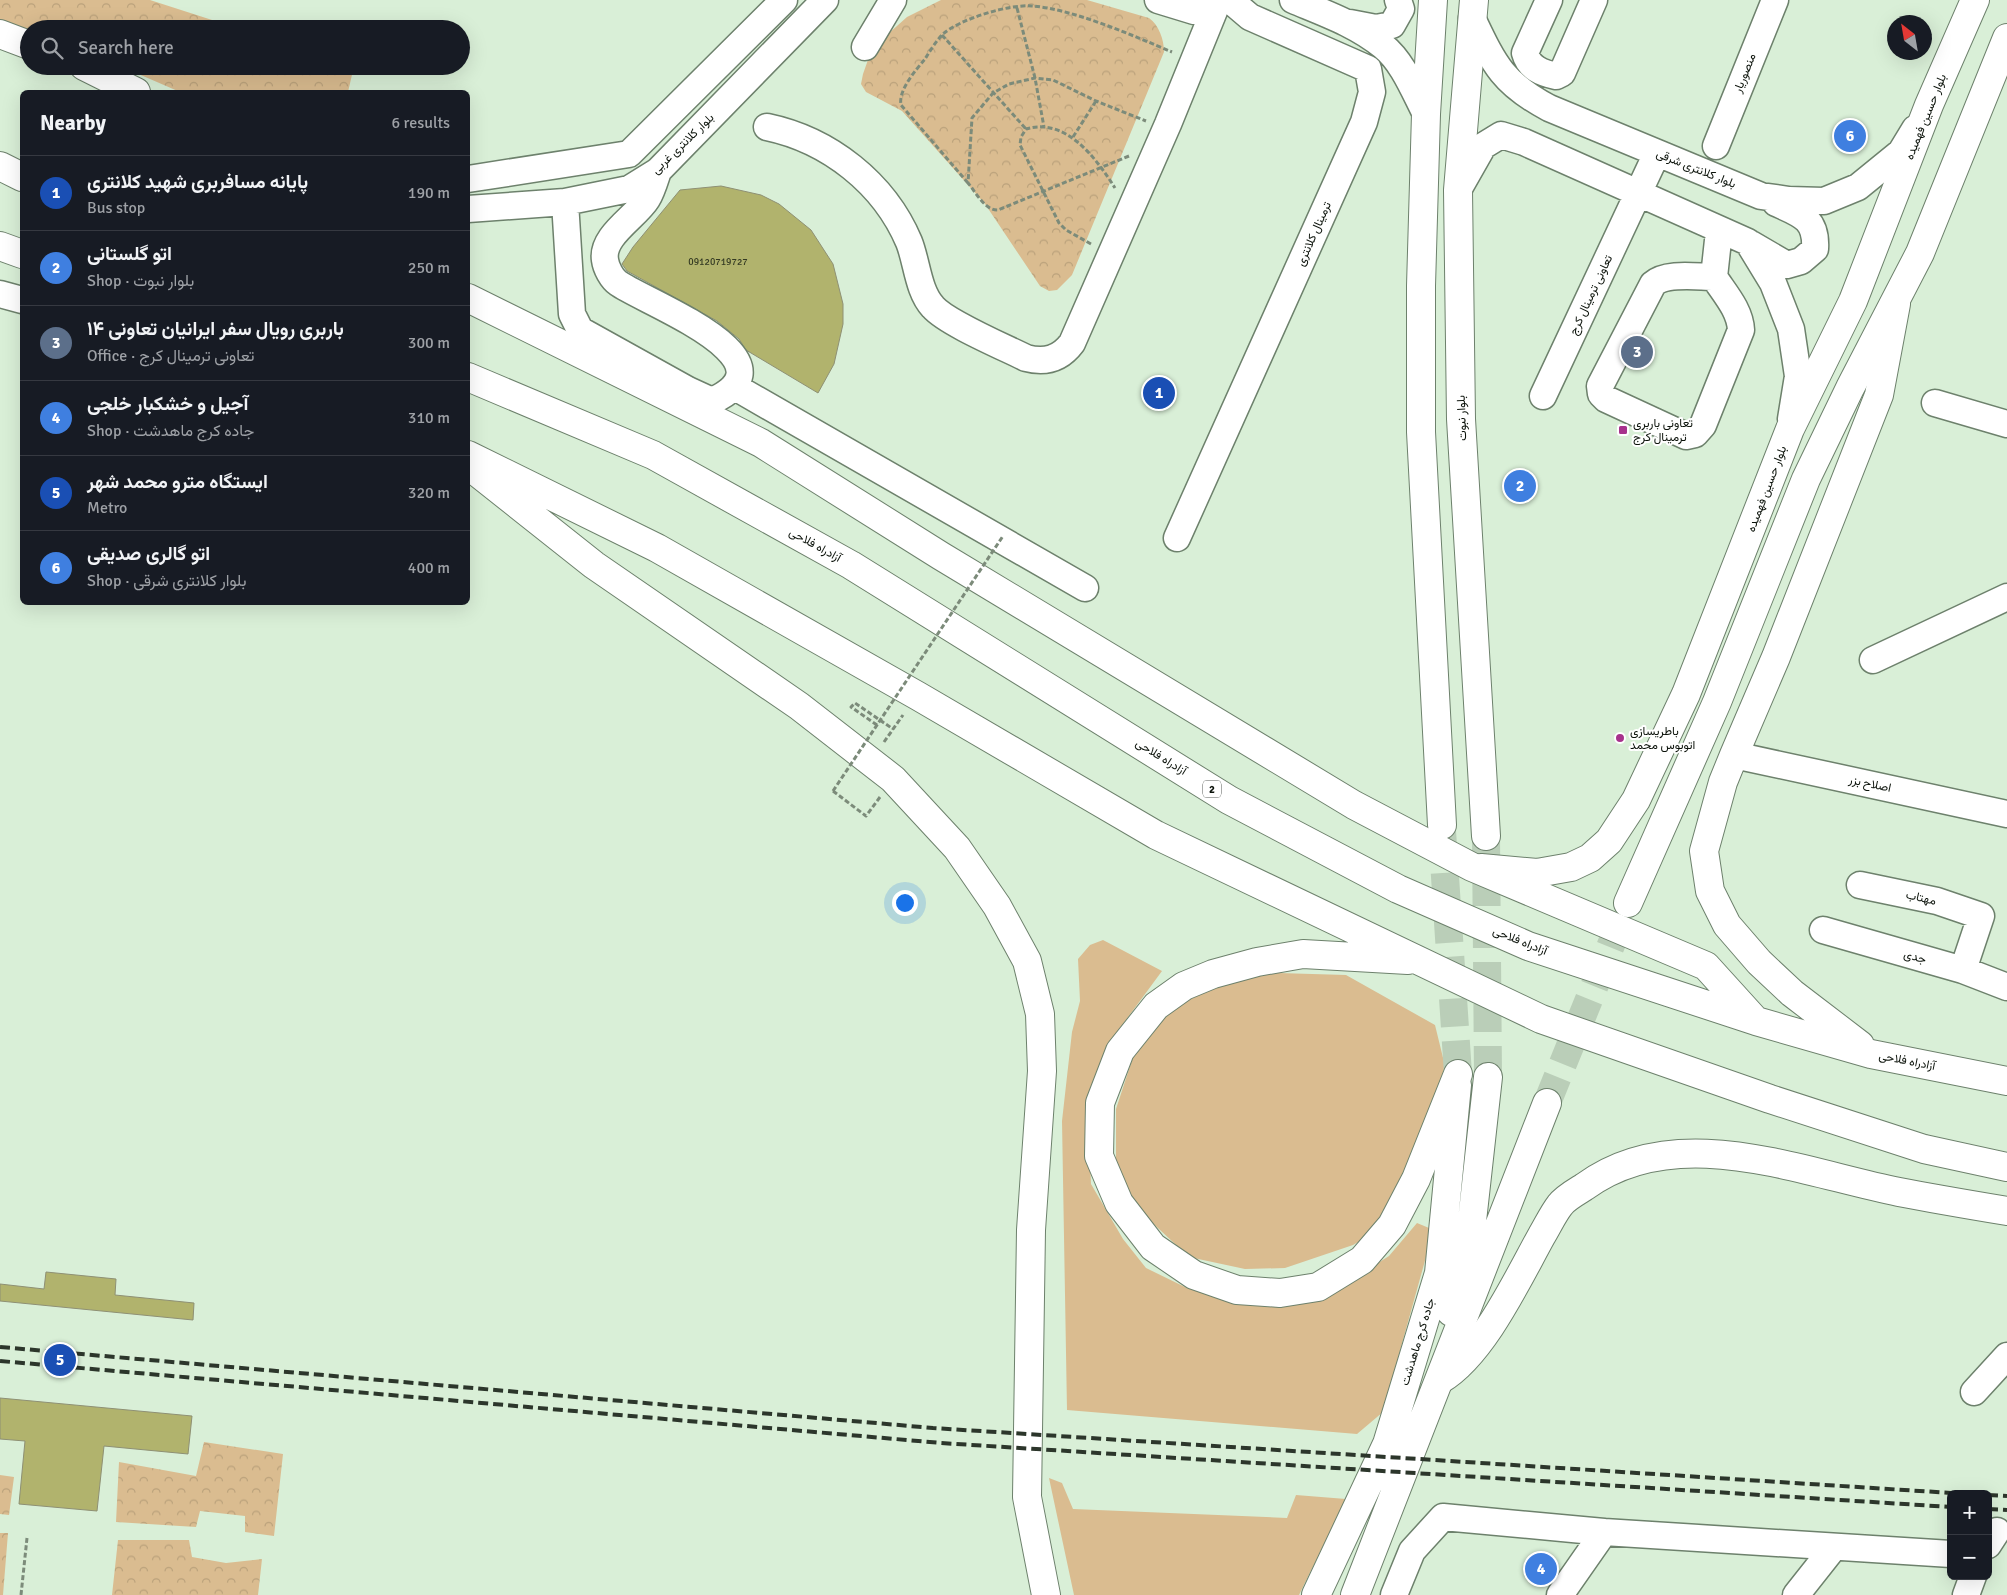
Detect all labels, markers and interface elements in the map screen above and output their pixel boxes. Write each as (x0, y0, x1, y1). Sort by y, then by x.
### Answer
north arrow (1887, 15, 1932, 60)
search box (20, 20, 470, 75)
icon: search (38, 34, 66, 62)
text: Search here (78, 36, 174, 60)
street label: منصوریار (1730, 51, 1760, 96)
street label: بلوار حسین فهمیده (1902, 72, 1950, 162)
text: Nearby (40, 110, 106, 136)
street label: بلوار کلانتری غربی (649, 110, 717, 178)
text: 6 results (391, 113, 450, 133)
pin: 6 (1834, 117, 1866, 155)
street label: بلوار کلانتری شرقی (1654, 146, 1738, 192)
text: پایانه مسافربری شهید کلانتری (87, 170, 308, 194)
text: 1 (52, 183, 60, 203)
text: 190 m (408, 183, 450, 203)
text: Bus stop (87, 198, 145, 218)
street label: ترمینال کلانتری (1293, 199, 1335, 269)
text: اتو گلستانی (87, 242, 172, 266)
street label: تعاونی ترمینال کرج (1566, 252, 1617, 338)
house number: 09120719727 (688, 256, 748, 268)
text: 2 (52, 258, 60, 278)
text: 250 m (408, 258, 450, 278)
text: Shop · بلوار نبوت (87, 271, 194, 291)
text: باربری رویال سفر ایرانیان تعاونی ۱۴ (87, 317, 344, 341)
text: 3 (52, 333, 60, 353)
text: 300 m (408, 333, 450, 353)
pin: 3 (1621, 333, 1653, 371)
text: Office · تعاونی ترمینال کرج (87, 346, 254, 366)
pin: 1 (1143, 374, 1175, 412)
text: آجیل و خشکبار خلجی (87, 392, 248, 416)
street label: بلوار نبوت (1454, 395, 1470, 441)
text: 4 (52, 408, 60, 428)
text: 310 m (408, 408, 450, 428)
place label: تعاونی باربری ترمینال کرج (1633, 416, 1693, 446)
text: Shop · جاده کرج ماهدشت (87, 421, 254, 441)
marker: تعاونی باربری ترمینال کرج (1617, 424, 1629, 436)
street label: بلوار حسین فهمیده (1744, 444, 1790, 534)
pin: 2 (1504, 467, 1536, 505)
text: ایستگاه مترو محمد شهر (87, 470, 268, 494)
text: 5 (52, 483, 60, 503)
text: 320 m (408, 483, 450, 503)
text: Metro (87, 498, 127, 518)
street label: آزادراه فلاحی (786, 525, 845, 566)
text: اتو گالری صدیقی (87, 542, 210, 566)
text: 6 (52, 558, 60, 578)
text: 400 m (408, 558, 450, 578)
text: Shop · بلوار کلانتری شرقی (87, 571, 246, 591)
place label: باطریسازی اتوبوس محمد (1630, 724, 1695, 753)
marker: باطریسازی اتوبوس محمد (1614, 732, 1626, 744)
street label: آزادراه فلاحی (1133, 735, 1190, 779)
street label: اصلاح بزر (1846, 772, 1893, 797)
road number: 2 (1203, 781, 1221, 798)
street label: مهتاب (1904, 887, 1938, 909)
your location (892, 890, 918, 916)
street label: آزادراه فلاحی (1491, 923, 1551, 959)
street label: جدی (1902, 947, 1928, 967)
street label: آزادراه فلاحی (1877, 1048, 1938, 1074)
street label: جاده کرج ماهدشت (1398, 1296, 1439, 1388)
pin: 5 (44, 1341, 76, 1379)
map controls (1947, 1490, 1992, 1580)
button: + (1947, 1490, 1992, 1535)
button: − (1947, 1535, 1992, 1580)
pin: 4 (1525, 1550, 1557, 1588)

